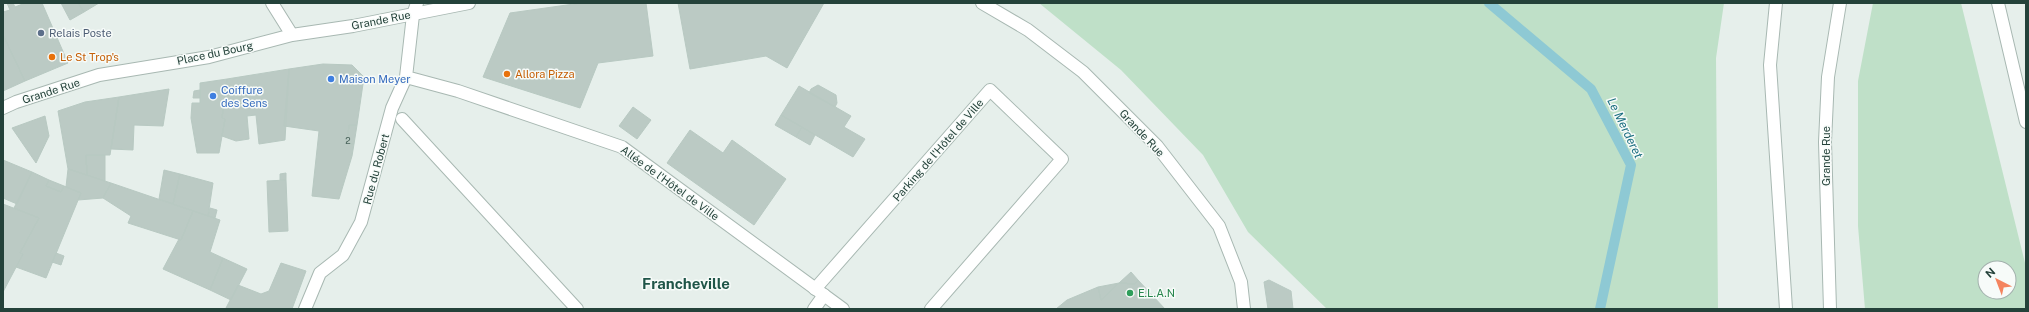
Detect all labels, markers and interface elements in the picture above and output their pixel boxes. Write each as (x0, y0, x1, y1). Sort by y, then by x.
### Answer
street label: Grande Rue (350, 8, 412, 32)
place label: Relais Poste (49, 27, 112, 39)
marker: Relais Poste (36, 28, 46, 38)
street label: Place du Bourg (176, 39, 254, 67)
place label: Le St Trop's (60, 51, 119, 63)
marker: Le St Trop's (47, 52, 57, 62)
place label: Allora Pizza (515, 68, 575, 80)
marker: Allora Pizza (502, 69, 512, 79)
place label: Maison Meyer (339, 73, 410, 85)
marker: Maison Meyer (326, 74, 336, 84)
street label: Grande Rue (21, 76, 81, 106)
place label: Coiffure des Sens (221, 84, 268, 109)
marker: Coiffure des Sens (208, 91, 218, 101)
water label: Le Merderet (1604, 95, 1646, 161)
street label: Parking de l'Hôtel de Ville (890, 97, 986, 203)
street label: Grande Rue (1117, 107, 1167, 159)
street label: Grande Rue (1820, 126, 1832, 186)
street label: Rue du Robert (361, 132, 391, 206)
house number: 2 (345, 135, 351, 146)
street label: Allée de l'Hôtel de Ville (619, 143, 721, 223)
north arrow (1977, 260, 2017, 300)
text: N (1983, 265, 1998, 280)
district label: Francheville (642, 275, 730, 292)
place label: E.L.A.N (1138, 287, 1175, 299)
marker: E.L.A.N (1125, 288, 1135, 298)

